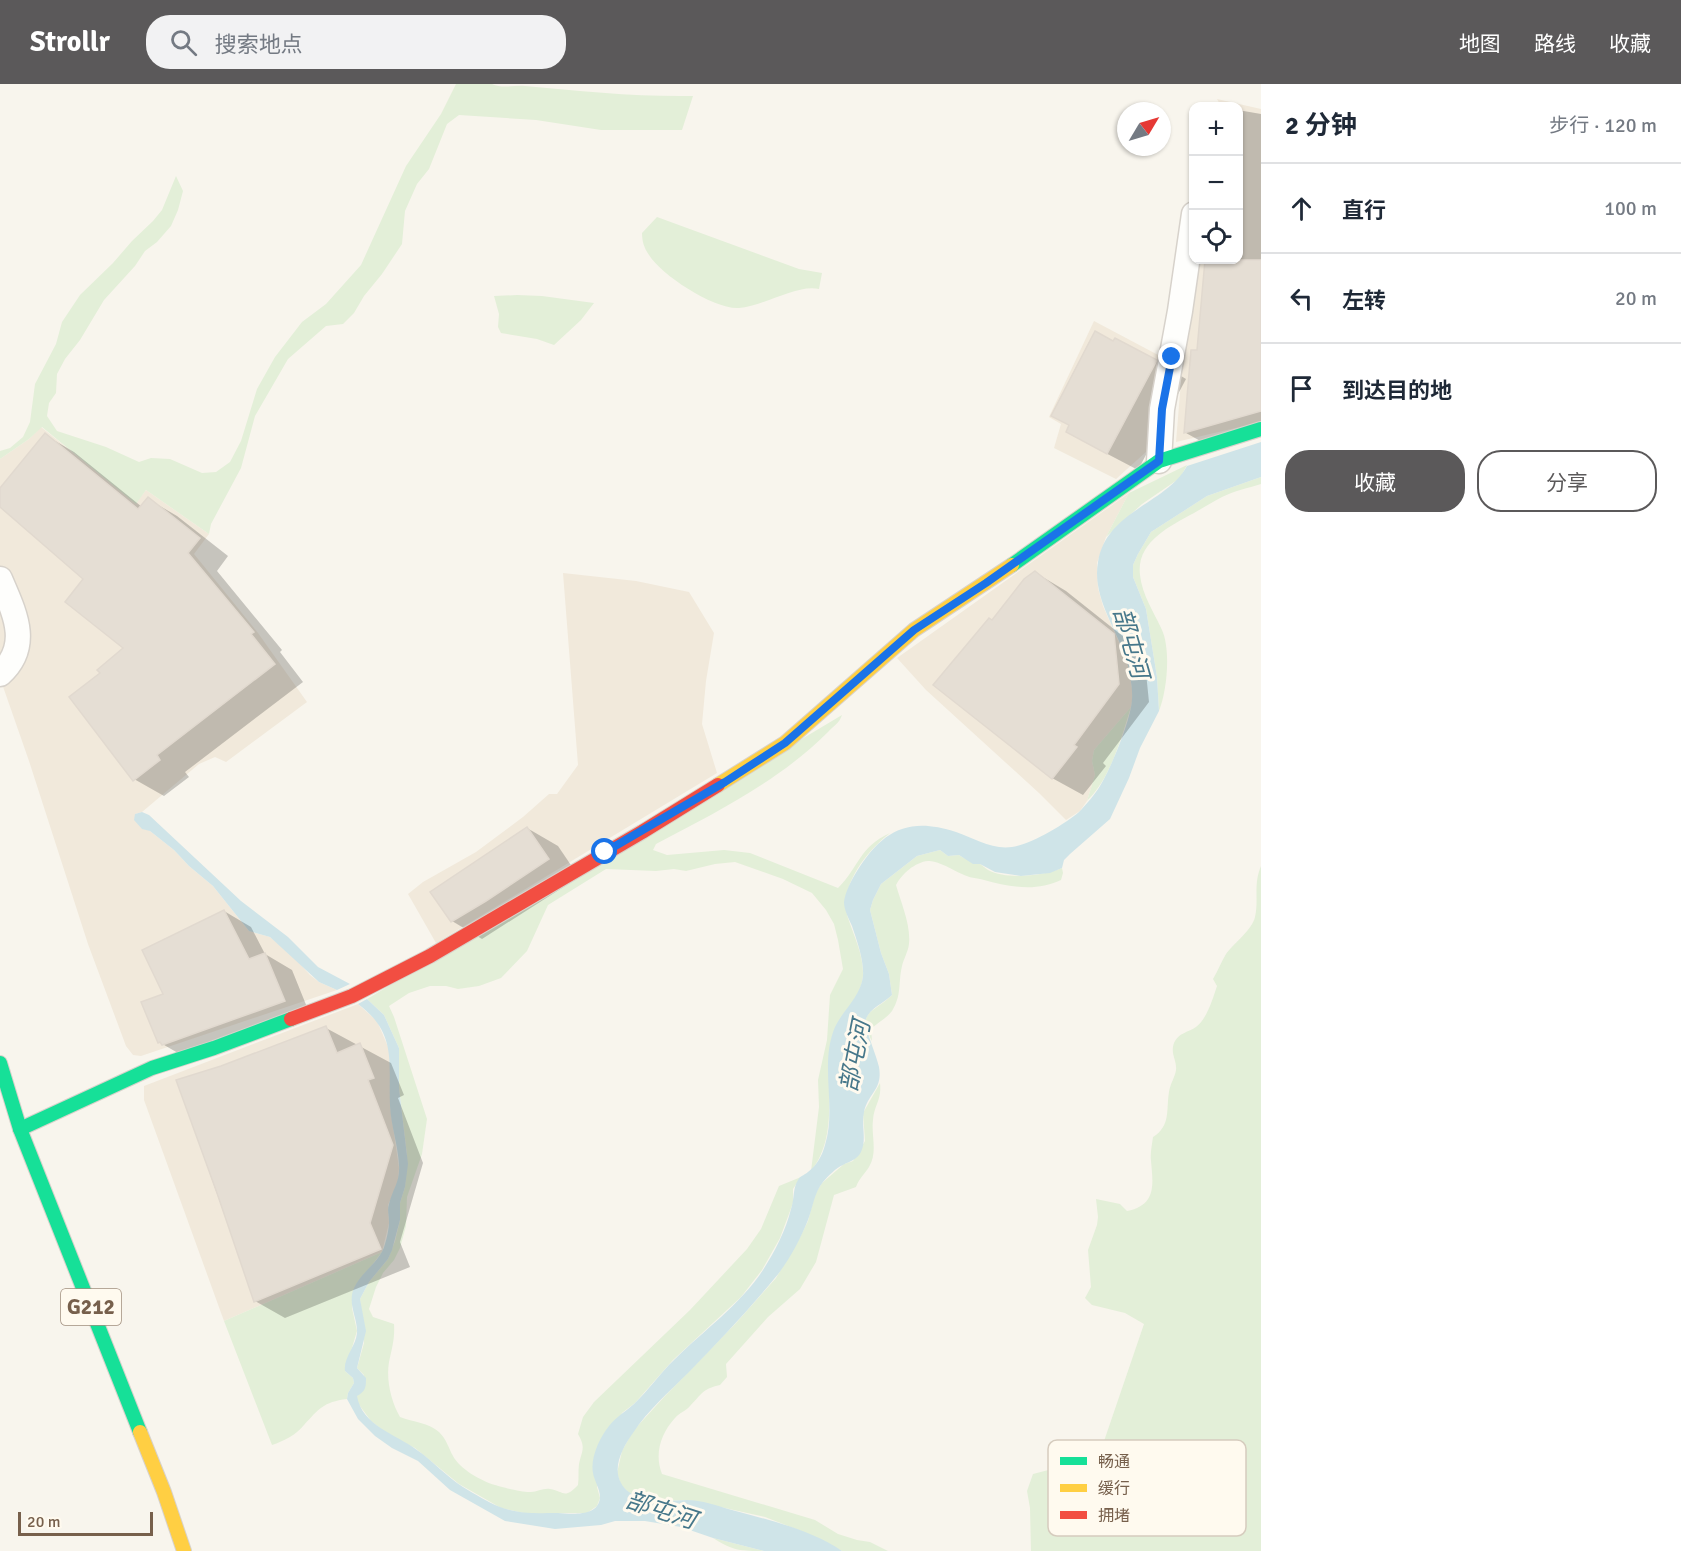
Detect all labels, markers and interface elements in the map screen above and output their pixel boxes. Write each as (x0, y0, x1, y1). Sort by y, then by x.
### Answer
search box (146, 15, 566, 69)
text: Strollr (30, 25, 110, 59)
icon: search (167, 26, 200, 59)
text: 搜索地点 (215, 31, 303, 58)
text: 地图 (1459, 31, 1501, 57)
text: 路线 (1534, 31, 1576, 57)
text: 收藏 (1609, 31, 1651, 57)
north arrow (1117, 102, 1171, 156)
map controls (1189, 102, 1243, 264)
button: + (1189, 102, 1243, 156)
text: 2 分钟 (1285, 110, 1357, 142)
text: 步行 · 120 m (1549, 113, 1657, 138)
button: − (1189, 156, 1243, 210)
icon: ahead (1285, 192, 1318, 225)
text: 100 m (1604, 196, 1657, 221)
text: 直行 (1342, 197, 1386, 224)
button: locate (1189, 210, 1243, 264)
icon: left (1285, 282, 1318, 315)
text: 20 m (1615, 286, 1657, 311)
text: 左转 (1342, 287, 1386, 314)
route end (1158, 343, 1184, 369)
icon: arrive (1285, 372, 1318, 405)
text: 到达目的地 (1342, 377, 1452, 404)
button: 收藏 (1285, 450, 1465, 512)
button: 分享 (1477, 450, 1657, 512)
water label: 部屯河 (1107, 604, 1156, 686)
route start (591, 838, 617, 864)
water label: 部屯河 (833, 1014, 877, 1094)
road number: G212 (61, 1289, 121, 1325)
legend (1048, 1440, 1246, 1536)
text: 畅通 (1098, 1452, 1130, 1472)
text: 缓行 (1098, 1479, 1130, 1499)
water label: 部屯河 (622, 1485, 704, 1537)
text: 拥堵 (1098, 1506, 1130, 1526)
scale bar (18, 1509, 153, 1536)
text: 20 m (27, 1512, 61, 1532)

